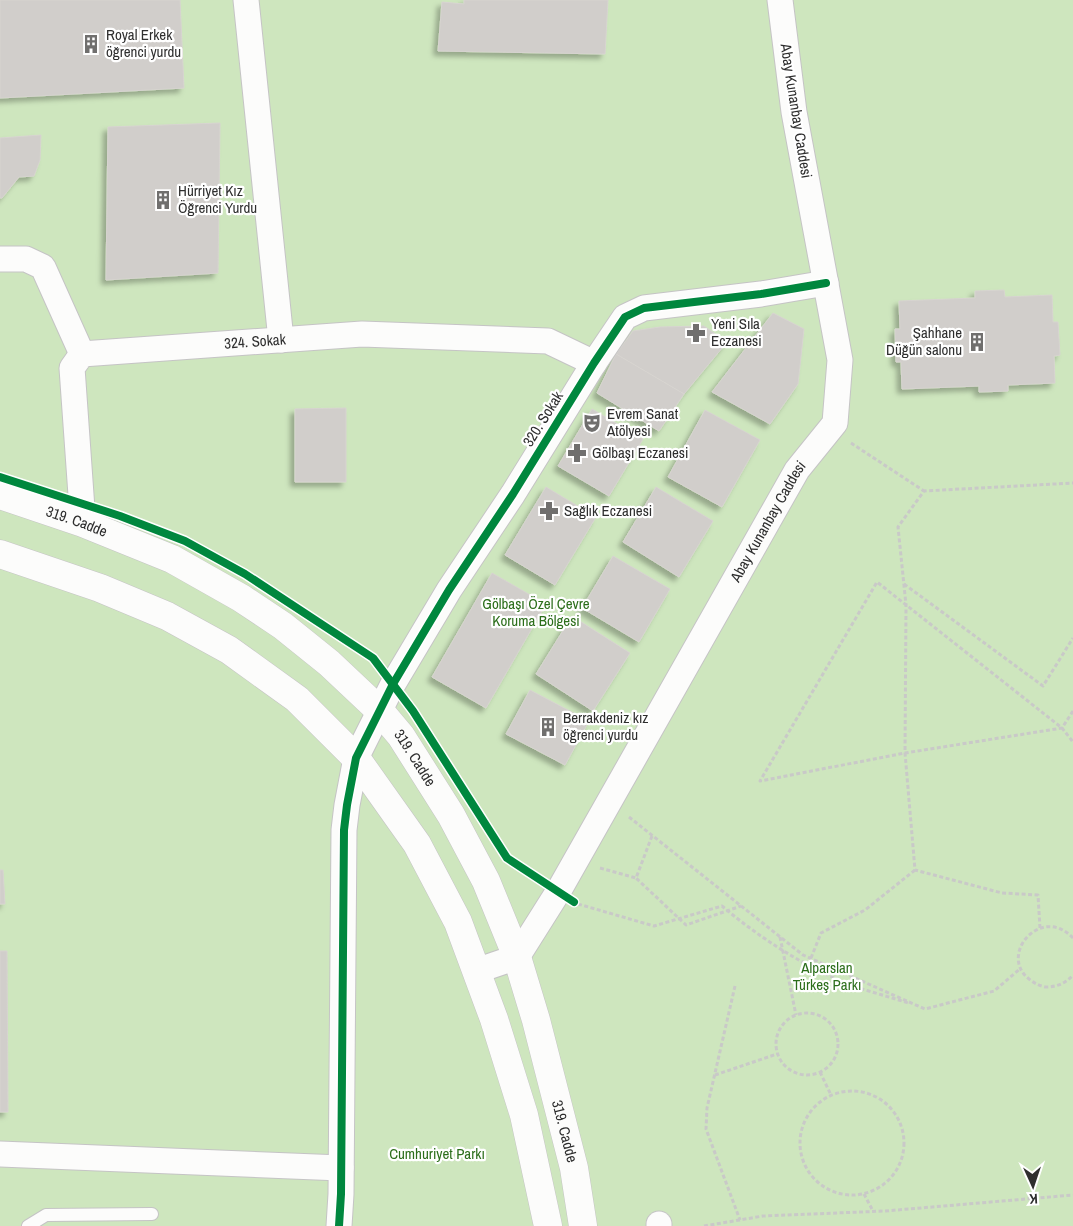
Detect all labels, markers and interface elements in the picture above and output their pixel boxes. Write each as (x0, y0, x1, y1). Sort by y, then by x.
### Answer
place label: Royal Erkek öğrenci yurdu (106, 24, 181, 62)
building icon: Royal Erkek öğrenci yurdu (80, 33, 102, 55)
street label: Abay Kunanbay Caddesi (775, 41, 818, 180)
place label: Hürriyet Kız Öğrenci Yurdu (178, 180, 257, 218)
building icon: Hürriyet Kız Öğrenci Yurdu (152, 189, 174, 211)
place label: Yeni Sıla Eczanesi (711, 313, 762, 351)
pharmacy icon: Yeni Sıla Eczanesi (685, 322, 707, 344)
place label: Şahhane Düğün salonu (886, 322, 962, 360)
street label: 324. Sokak (223, 328, 287, 354)
building icon: Şahhane Düğün salonu (966, 331, 988, 353)
street label: 320. Sokak (517, 386, 568, 450)
place label: Evrem Sanat Atölyesi (606, 403, 679, 441)
theatre icon: Evrem Sanat Atölyesi (581, 412, 603, 434)
pharmacy icon: Gölbaşı Eczanesi (566, 442, 588, 464)
place label: Gölbaşı Eczanesi (592, 442, 688, 463)
street label: Abay Kunanbay Caddesi (724, 456, 810, 587)
street label: 319. Cadde (43, 500, 111, 542)
pharmacy icon: Sağlık Eczanesi (538, 500, 560, 522)
place label: Sağlık Eczanesi (564, 500, 652, 521)
park label: Gölbaşı Özel Çevre Koruma Bölgesi (482, 593, 590, 631)
place label: Berrakdeniz kız öğrenci yurdu (563, 707, 648, 745)
building icon: Berrakdeniz kız öğrenci yurdu (537, 716, 559, 738)
street label: 319. Cadde (390, 724, 441, 790)
park label: Alparslan Türkeş Parkı (793, 957, 861, 995)
street label: 319. Cadde (547, 1098, 583, 1165)
park label: Cumhuriyet Parkı (389, 1143, 485, 1164)
north arrow (1008, 1161, 1058, 1211)
text: K (1028, 1190, 1038, 1208)

